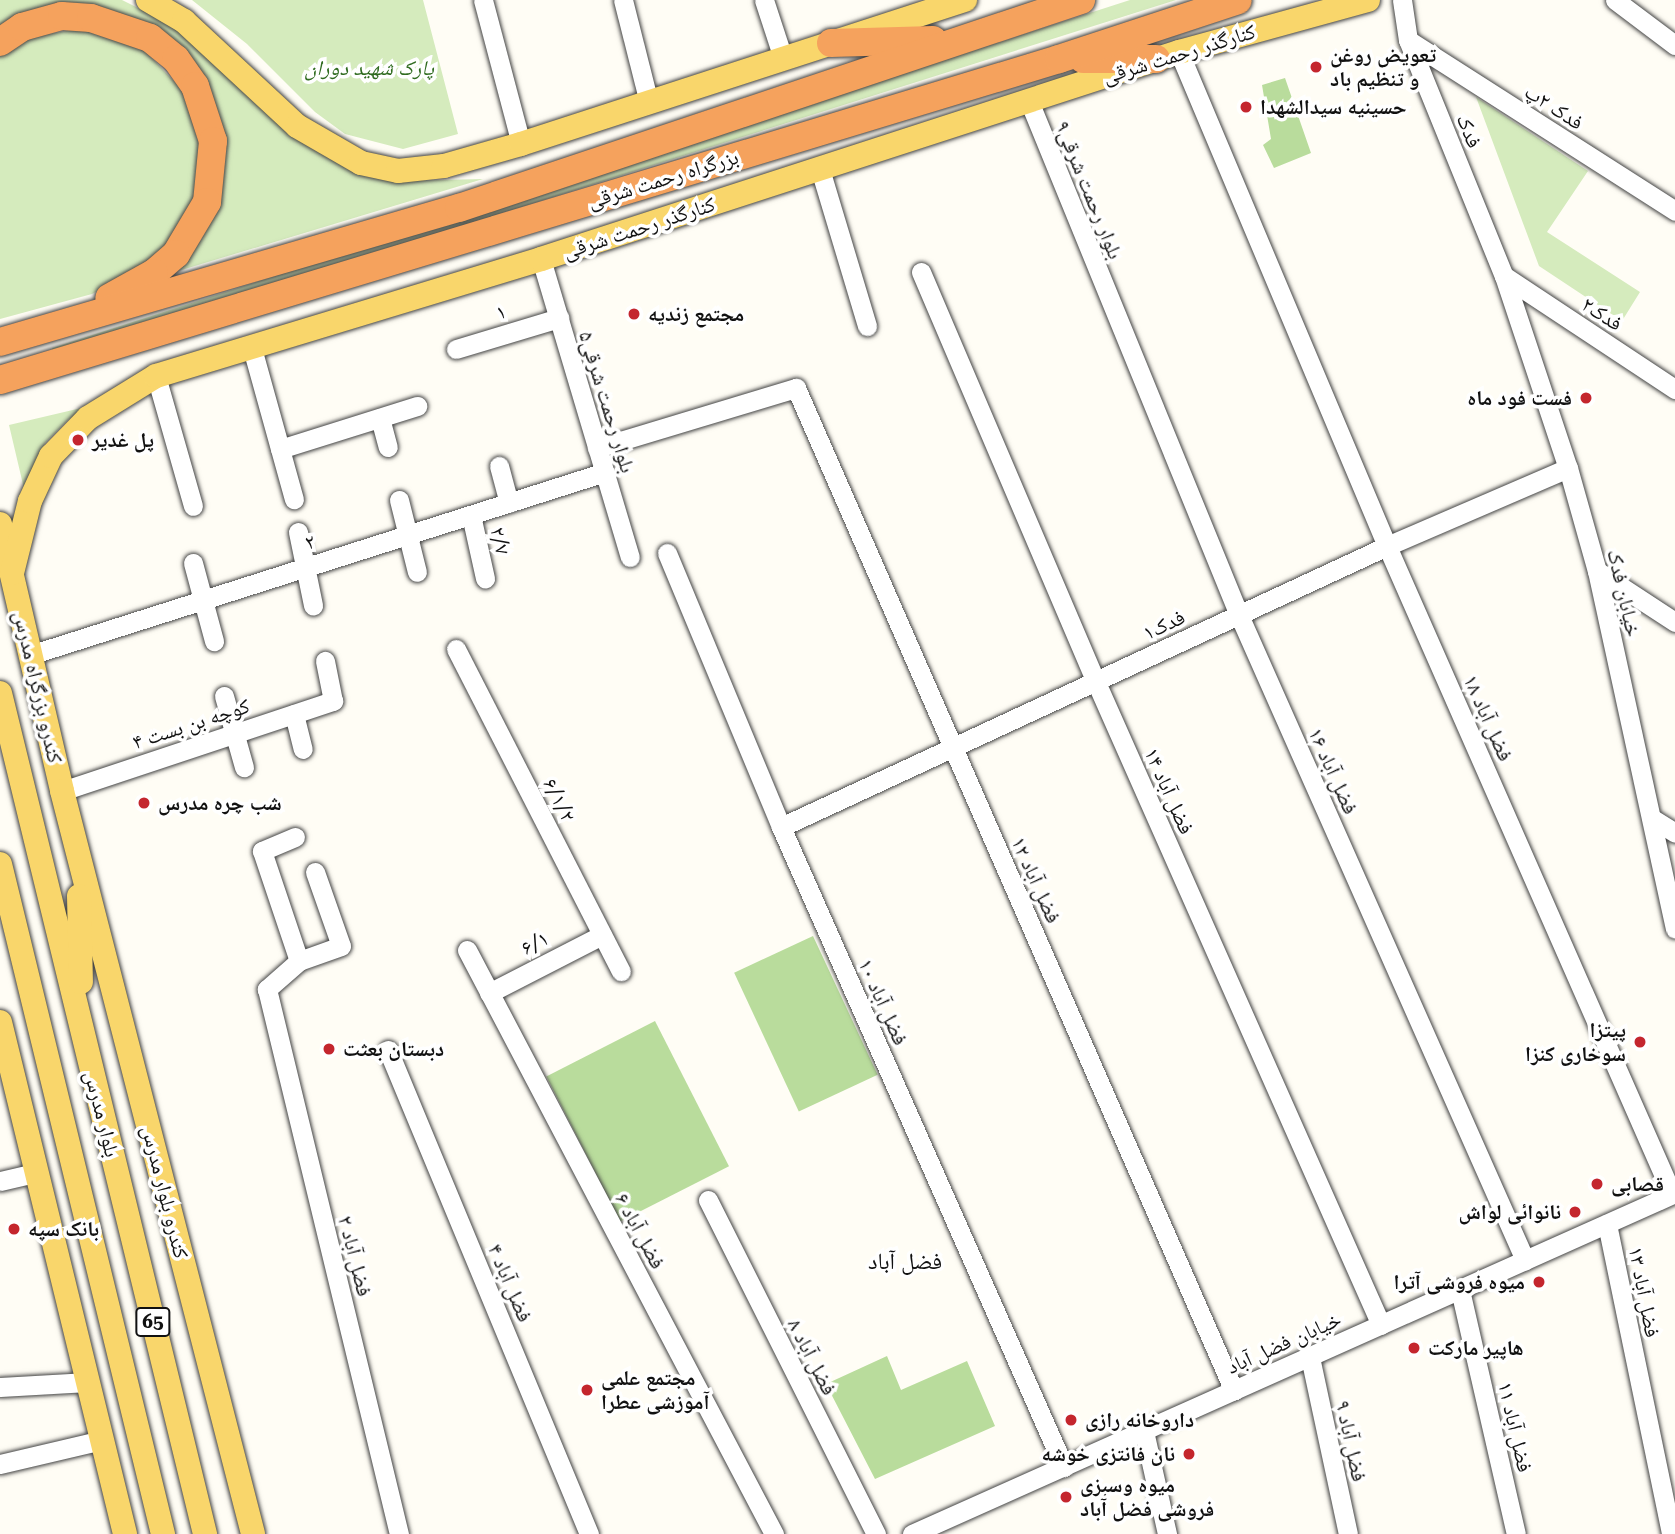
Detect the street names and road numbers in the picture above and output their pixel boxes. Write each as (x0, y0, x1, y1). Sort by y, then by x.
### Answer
street label: کنارگذر رحمت شرقی (1100, 19, 1258, 89)
street label: فدک ۲پ (1520, 79, 1588, 135)
street label: فدک (1451, 111, 1487, 151)
street label: بلوار رحمت شرقی۹ (1050, 117, 1128, 263)
street label: بزرگراه رحمت شرقی (584, 144, 742, 214)
street label: کنارگذر رحمت شرقی (560, 192, 718, 264)
street label: فدک۲ (1577, 292, 1627, 336)
street label: ۱ (493, 299, 509, 325)
street label: ۵بلوار رحمت شرقی (573, 328, 641, 476)
street label: ۲/۷ (485, 525, 515, 557)
street label: ۲ (302, 529, 318, 555)
street label: خیابان فدک (1602, 547, 1646, 639)
street label: فدک۱ (1139, 604, 1189, 646)
street label: کندرو بزرگراه مدرس (8, 608, 68, 766)
street label: فضل آباد ۱۸ (1458, 671, 1518, 765)
street label: کوچه بن بست ۴ (129, 693, 253, 755)
street label: فضل آباد ۱۶ (1303, 724, 1363, 818)
street label: فضل آباد ۱۴ (1139, 744, 1199, 838)
street label: ۶/۱/۲ (537, 774, 581, 826)
street label: فضل آباد ۱۲ (1006, 833, 1066, 927)
street label: ۶/۱ (517, 925, 553, 961)
street label: فضل آباد ۱۰ (853, 955, 913, 1049)
street label: بلوار مدرس (79, 1068, 125, 1160)
street label: کندرو بلوار مدرس (136, 1123, 194, 1261)
street label: فضل آباد ۶ (610, 1189, 670, 1273)
street label: فضل آباد ۲ (333, 1213, 377, 1299)
street label: فضل آباد ۴ (482, 1240, 538, 1326)
street label: فضل آباد ۱۳ (1623, 1245, 1665, 1339)
road number: 65 (134, 1306, 172, 1338)
street label: خیابان فضل آباد (1223, 1307, 1345, 1379)
street label: فضل آباد ۸ (782, 1315, 842, 1399)
street label: فضل آباد ۱۱ (1492, 1379, 1538, 1475)
street label: فضل آباد ۹ (1330, 1398, 1372, 1484)

